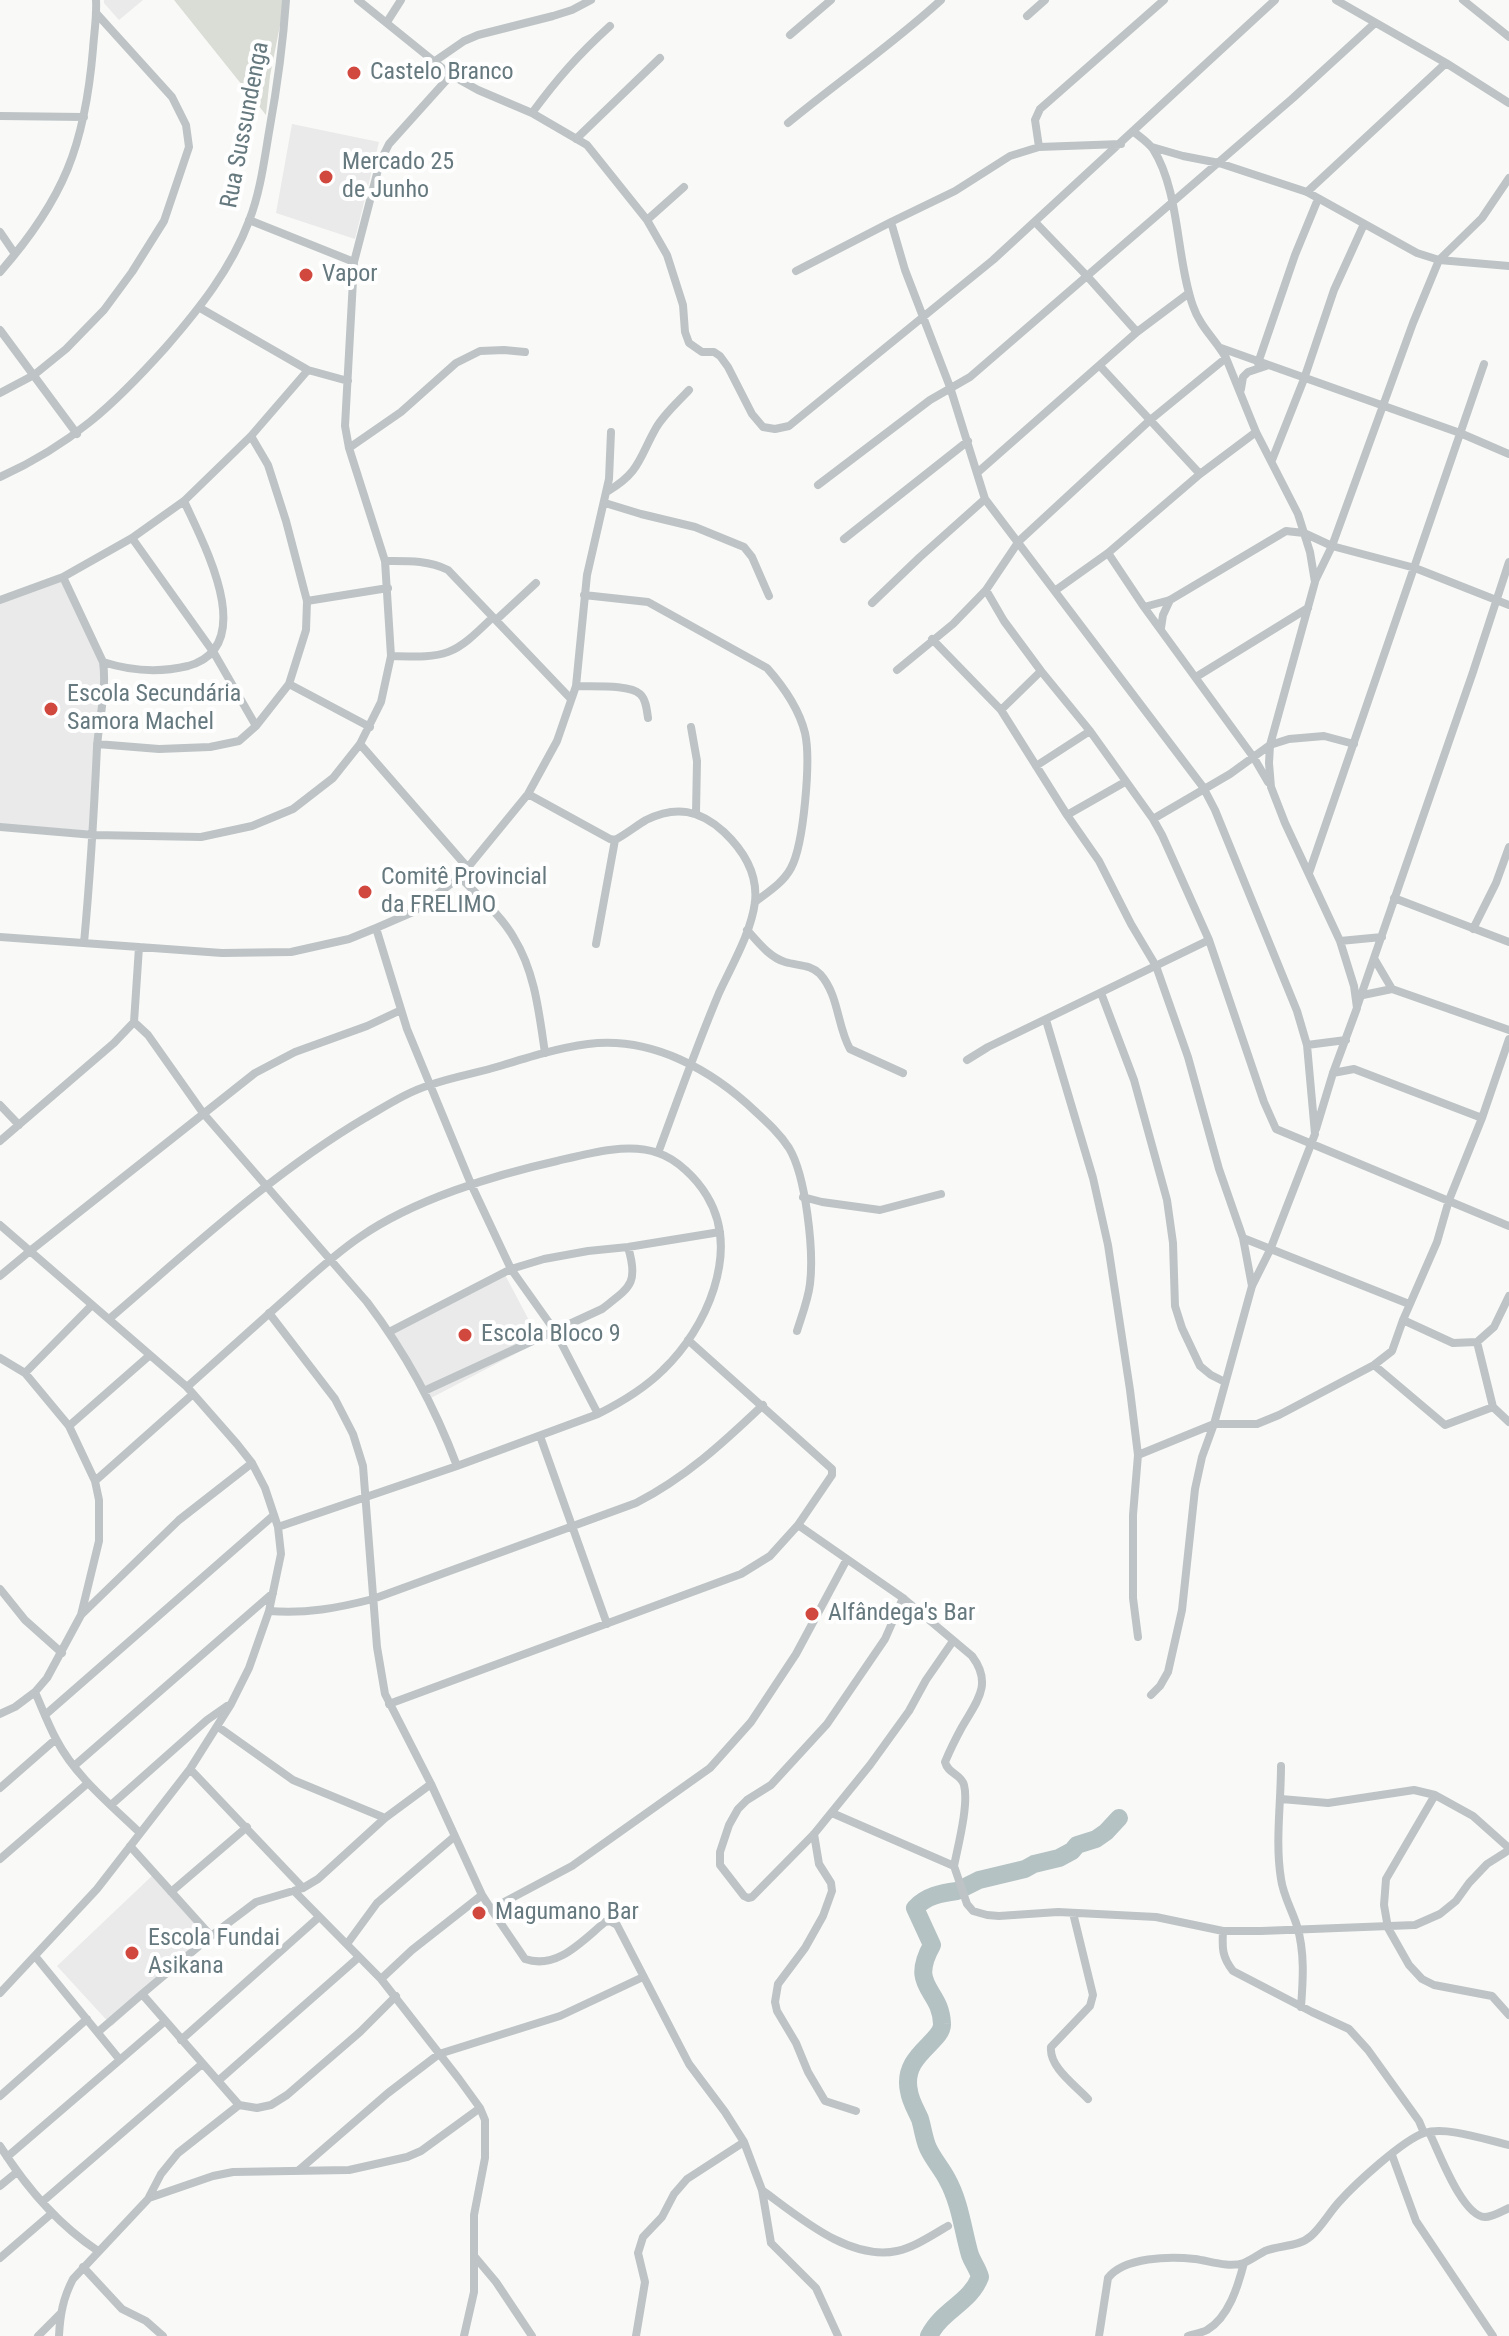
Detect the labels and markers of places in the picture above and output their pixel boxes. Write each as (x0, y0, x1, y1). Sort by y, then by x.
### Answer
place label: Castelo Branco (370, 59, 514, 87)
marker: Castelo Branco (345, 64, 363, 82)
place label: Mercado 25 de Junho (342, 149, 454, 205)
marker: Mercado 25 de Junho (317, 168, 335, 186)
place label: Vapor (322, 261, 378, 289)
marker: Vapor (297, 266, 315, 284)
place label: Escola Secundária Samora Machel (67, 681, 241, 737)
marker: Escola Secundária Samora Machel (42, 700, 60, 718)
place label: Comitê Provincial da FRELIMO (381, 864, 547, 920)
marker: Comitê Provincial da FRELIMO (356, 883, 374, 901)
place label: Escola Bloco 9 (481, 1321, 621, 1349)
marker: Escola Bloco 9 (456, 1326, 474, 1344)
place label: Alfândega's Bar (828, 1600, 975, 1628)
marker: Alfândega's Bar (803, 1605, 821, 1623)
place label: Magumano Bar (495, 1899, 639, 1927)
marker: Magumano Bar (470, 1904, 488, 1922)
place label: Escola Fundai Asikana (148, 1925, 280, 1981)
marker: Escola Fundai Asikana (123, 1944, 141, 1962)

